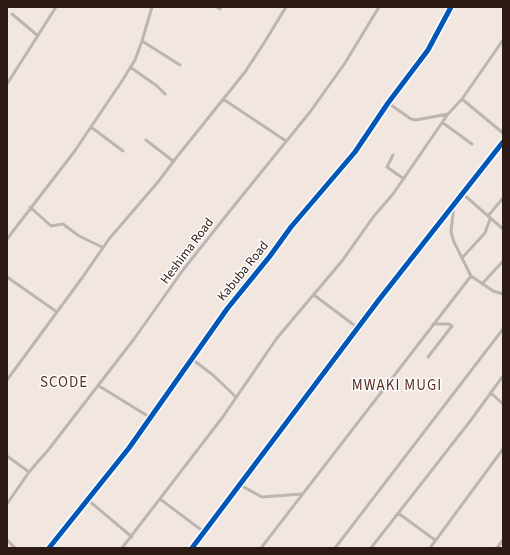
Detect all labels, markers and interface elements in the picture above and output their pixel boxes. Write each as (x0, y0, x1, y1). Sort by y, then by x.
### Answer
street label: Heshima Road (156, 214, 218, 288)
street label: Kabuba Road (213, 237, 273, 305)
district label: SCODE (40, 372, 88, 393)
district label: MWAKI MUGI (352, 375, 442, 396)

